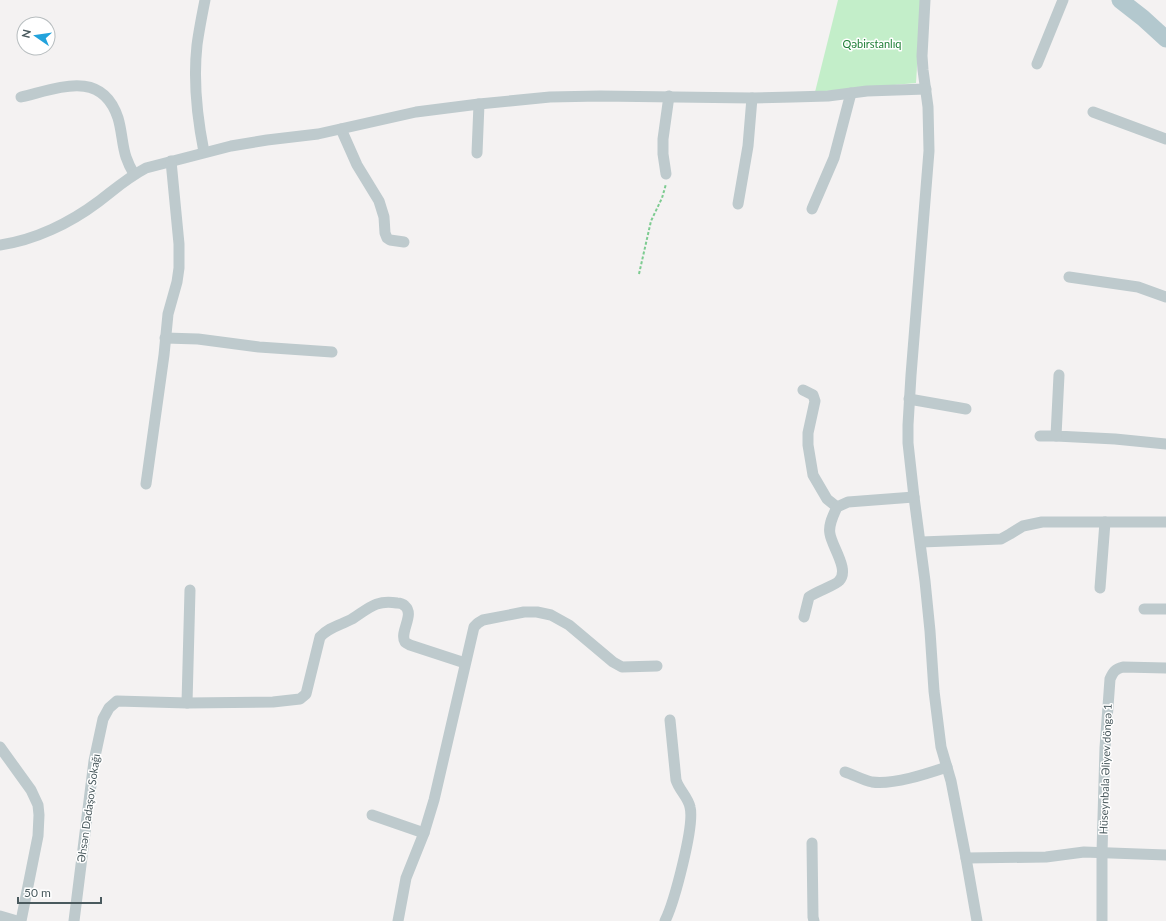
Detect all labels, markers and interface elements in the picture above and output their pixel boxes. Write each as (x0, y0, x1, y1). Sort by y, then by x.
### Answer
north arrow (16, 16, 56, 56)
text: N (18, 28, 33, 39)
park label: Qəbirstanlıq (842, 37, 902, 50)
street label: Hüseynbala Əliyev döngə 1 (1096, 703, 1114, 835)
street label: Əhsən Dadaşov Sokağı (74, 753, 102, 863)
scale bar (18, 879, 101, 905)
text: 50 m (24, 885, 51, 900)

